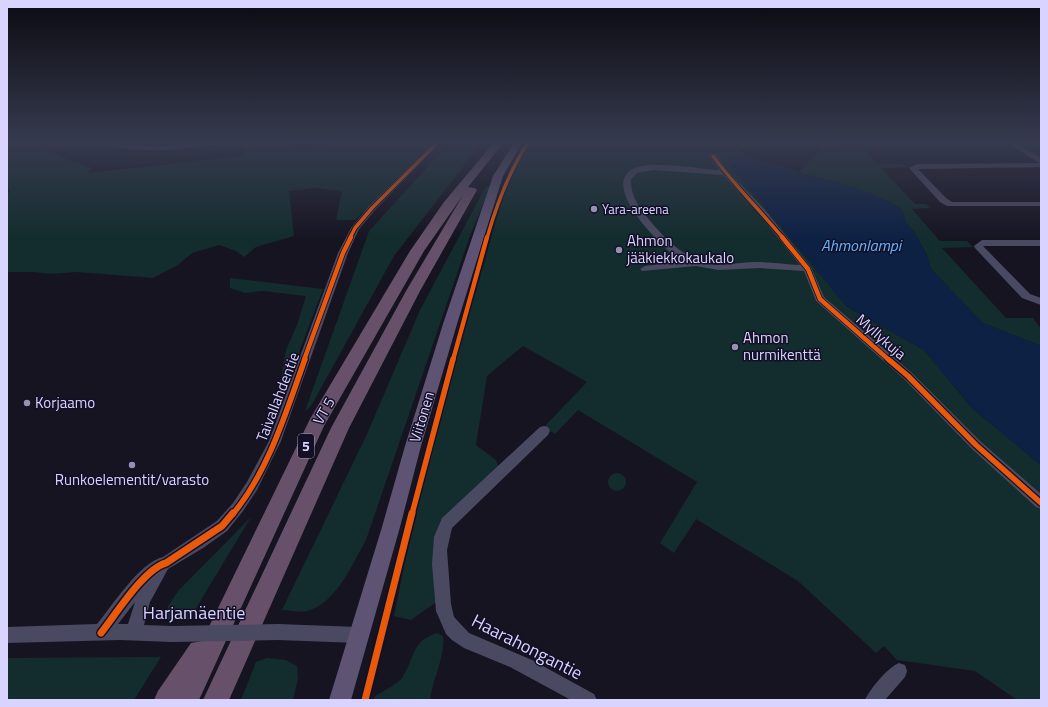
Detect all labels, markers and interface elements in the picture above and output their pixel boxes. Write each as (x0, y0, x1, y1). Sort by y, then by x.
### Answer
place label: Yara-areena (602, 199, 669, 219)
marker: Yara-areena (589, 204, 599, 214)
place label: Ahmon jääkiekkokaukalo (626, 229, 734, 269)
water label: Ahmonlampi (821, 233, 903, 257)
marker: Ahmon jääkiekkokaukalo (614, 245, 624, 255)
street label: Myllykuja (851, 308, 912, 365)
place label: Ahmon nurmikenttä (743, 326, 821, 366)
marker: Ahmon nurmikenttä (730, 342, 740, 352)
street label: Taivallahdentie (250, 349, 305, 445)
street label: Viitonen (403, 389, 440, 445)
place label: Korjaamo (35, 391, 95, 414)
street label: VT 5 (307, 393, 340, 429)
marker: Korjaamo (22, 398, 32, 408)
road number: 5 (298, 434, 314, 458)
marker: Runkoelementit/varasto (127, 460, 137, 470)
place label: Runkoelementit/varasto (55, 468, 209, 491)
street label: Harjamäentie (143, 599, 245, 626)
street label: Haarahongantie (467, 607, 587, 686)

